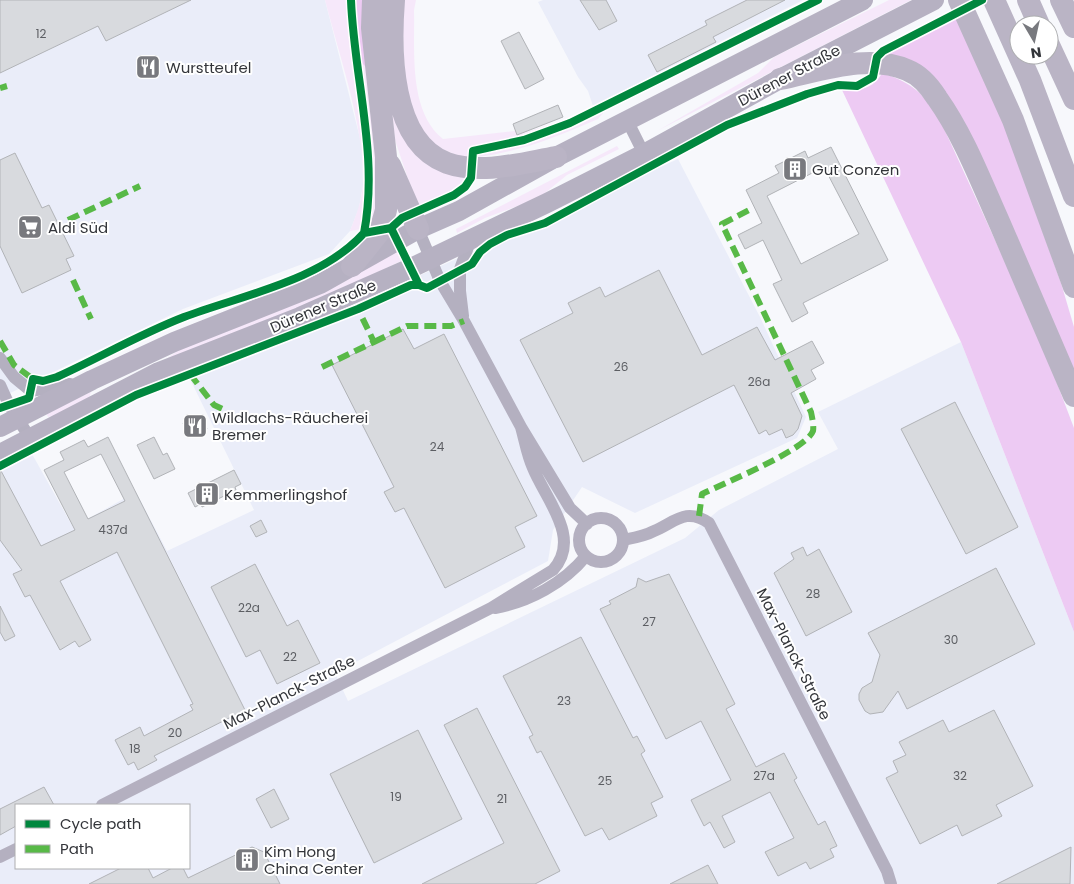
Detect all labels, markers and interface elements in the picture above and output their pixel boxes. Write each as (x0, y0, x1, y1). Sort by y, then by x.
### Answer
north arrow (1009, 15, 1059, 65)
house number: 12 (36, 25, 46, 42)
street label: Dürener Straße (734, 39, 844, 111)
text: N (1029, 42, 1043, 64)
restaurant icon: Wurstteufel (135, 54, 161, 80)
place label: Wurstteufel (166, 57, 251, 78)
building icon: Gut Conzen (782, 156, 808, 182)
place label: Gut Conzen (812, 159, 899, 180)
supermarket icon: Aldi Süd (17, 214, 43, 240)
place label: Aldi Süd (48, 217, 108, 238)
street label: Dürener Straße (267, 274, 379, 338)
house number: 26 (614, 358, 628, 375)
house number: 26a (748, 373, 770, 390)
place label: Wildlachs-Räucherei Bremer (212, 407, 368, 445)
restaurant icon: Wildlachs-Räucherei Bremer (182, 413, 208, 439)
house number: 24 (430, 438, 445, 455)
building icon: Kemmerlingshof (194, 481, 220, 507)
place label: Kemmerlingshof (224, 484, 347, 505)
house number: 437d (98, 521, 128, 538)
street label: Max-Planck-Straße (752, 585, 836, 723)
house number: 28 (806, 585, 820, 602)
house number: 22a (238, 599, 260, 616)
house number: 27 (642, 613, 656, 630)
house number: 30 (944, 631, 958, 648)
house number: 22 (283, 648, 297, 665)
street label: Max-Planck-Straße (220, 650, 358, 734)
house number: 23 (557, 692, 571, 709)
house number: 20 (168, 724, 182, 741)
house number: 18 (129, 740, 141, 757)
house number: 27a (753, 767, 775, 784)
house number: 32 (953, 767, 967, 784)
house number: 25 (598, 772, 612, 789)
house number: 19 (390, 788, 402, 805)
house number: 21 (497, 790, 507, 807)
legend (15, 804, 190, 869)
text: Cycle path (60, 813, 141, 834)
text: Path (60, 838, 94, 859)
place label: Kim Hong China Center (264, 841, 364, 879)
building icon: Kim Hong China Center (234, 847, 260, 873)

